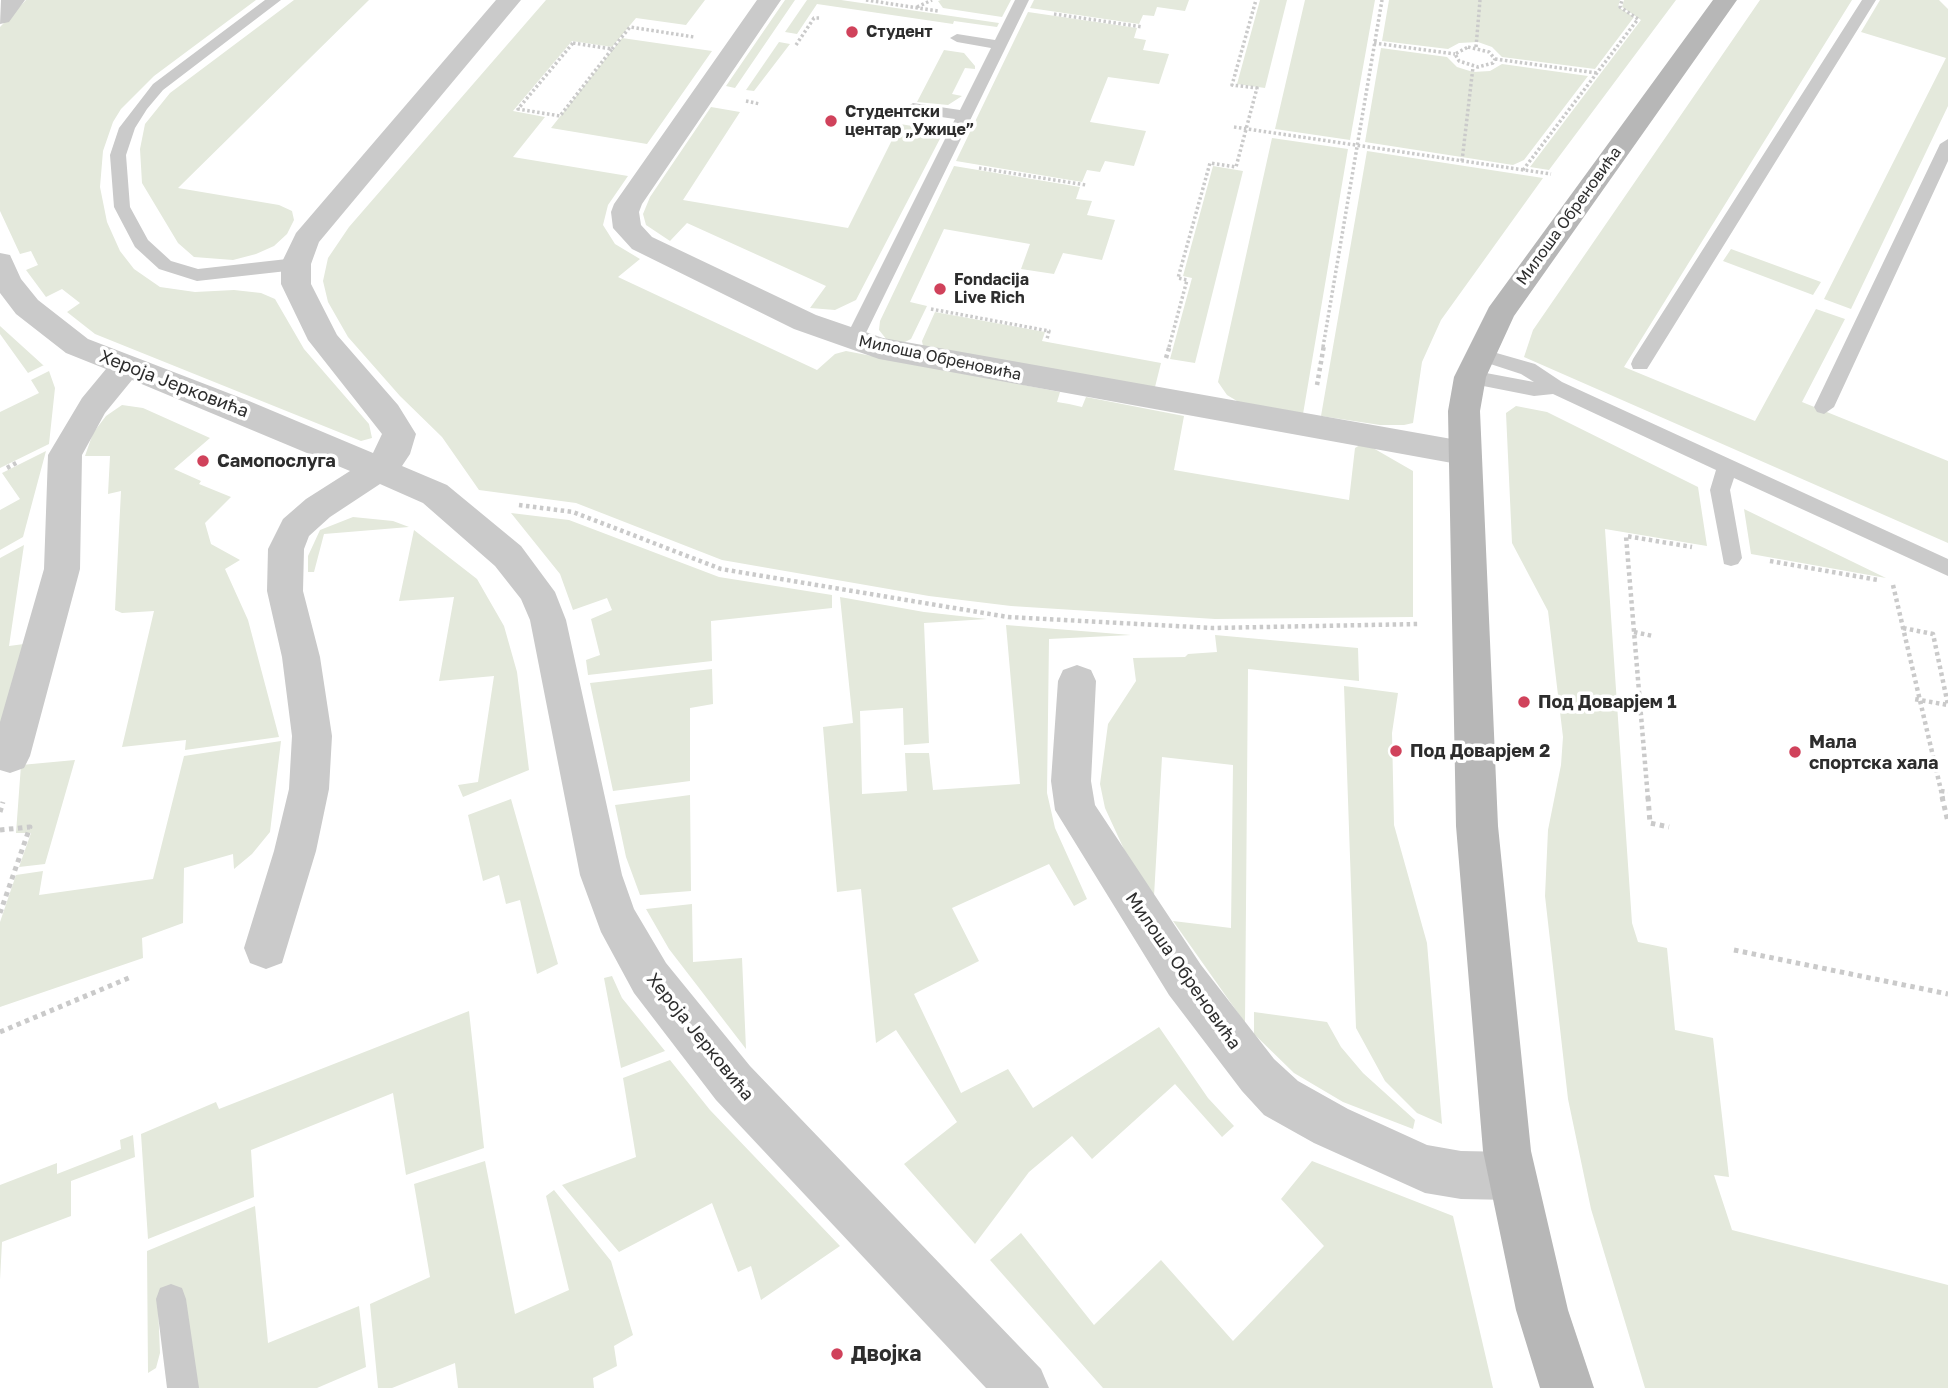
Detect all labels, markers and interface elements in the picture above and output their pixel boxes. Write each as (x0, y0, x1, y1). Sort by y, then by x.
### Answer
place label: Студент (866, 22, 933, 42)
marker: Студент (844, 24, 860, 40)
place label: Студентски центар „Ужице” (845, 102, 974, 140)
marker: Студентски центар „Ужице” (823, 113, 839, 129)
street label: Милоша Обреновића (1512, 143, 1626, 289)
place label: Fondacija Live Rich (954, 270, 1029, 308)
marker: Fondacija Live Rich (932, 281, 948, 297)
street label: Милоша Обреновића (857, 331, 1023, 385)
street label: Хероја Јерковића (96, 346, 252, 422)
place label: Самопослуга (217, 450, 336, 472)
marker: Самопослуга (195, 453, 211, 469)
place label: Под Доварјем 1 (1538, 691, 1676, 713)
marker: Под Доварјем 1 (1516, 694, 1532, 710)
place label: Мала спортска хала (1809, 731, 1938, 774)
place label: Под Доварјем 2 (1410, 740, 1550, 762)
marker: Под Доварјем 2 (1388, 743, 1404, 759)
marker: Мала спортска хала (1787, 744, 1803, 760)
street label: Милоша Обреновића (1121, 888, 1245, 1054)
street label: Хероја Јерковића (642, 969, 758, 1105)
place label: Двојка (851, 1341, 921, 1367)
marker: Двојка (829, 1346, 845, 1362)

